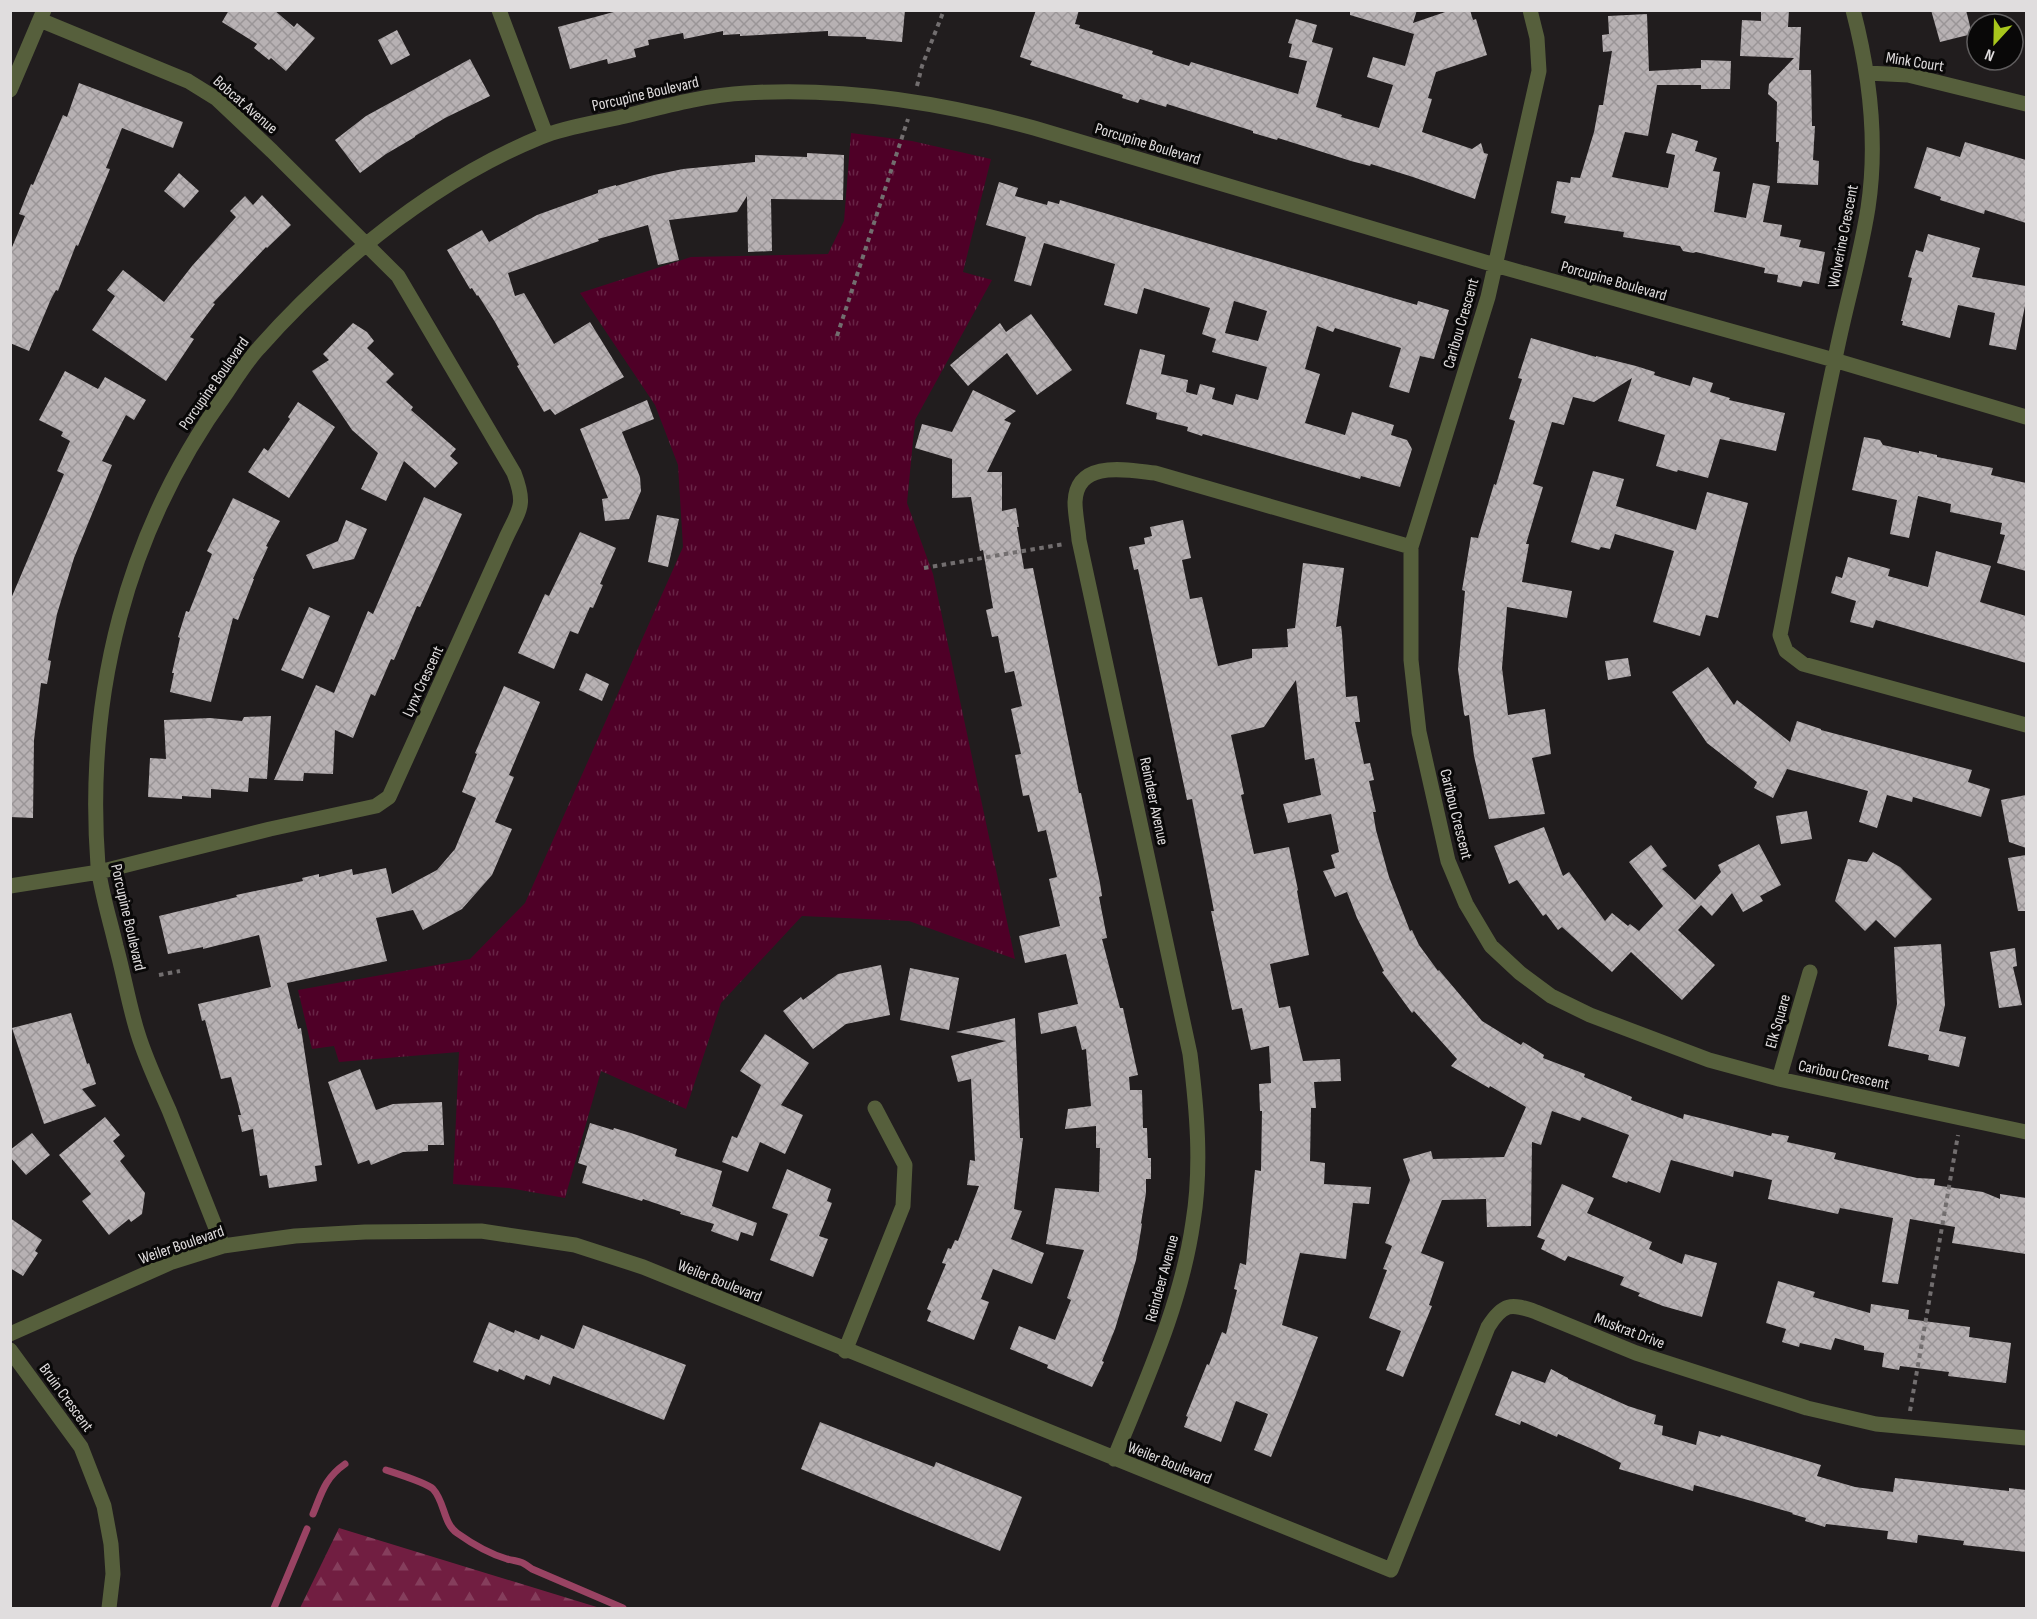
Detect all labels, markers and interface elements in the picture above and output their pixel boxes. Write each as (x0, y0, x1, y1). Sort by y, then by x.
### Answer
north arrow (1965, 12, 2025, 72)
text: N (1982, 44, 1997, 65)
street label: Mink Court (1884, 49, 1945, 76)
street label: Bobcat Avenue (209, 72, 281, 138)
street label: Porcupine Boulevard (590, 73, 701, 116)
street label: Porcupine Boulevard (1093, 119, 1203, 169)
street label: Wolverine Crescent (1824, 183, 1863, 289)
street label: Porcupine Boulevard (1559, 257, 1669, 306)
street label: Caribou Crescent (1440, 276, 1483, 371)
street label: Porcupine Boulevard (175, 334, 253, 434)
street label: Lynx Crescent (399, 643, 448, 720)
street label: Reindeer Avenue (1135, 756, 1172, 847)
street label: Caribou Crescent (1435, 767, 1476, 862)
street label: Porcupine Boulevard (106, 862, 149, 973)
street label: Elk Square (1762, 992, 1795, 1051)
street label: Caribou Crescent (1796, 1057, 1891, 1094)
street label: Weiler Boulevard (136, 1222, 227, 1269)
street label: Reindeer Avenue (1142, 1233, 1183, 1324)
street label: Weiler Boulevard (675, 1256, 764, 1307)
street label: Muskrat Drive (1592, 1309, 1667, 1354)
street label: Bruin Crescent (35, 1360, 97, 1436)
street label: Weiler Boulevard (1125, 1438, 1214, 1489)

